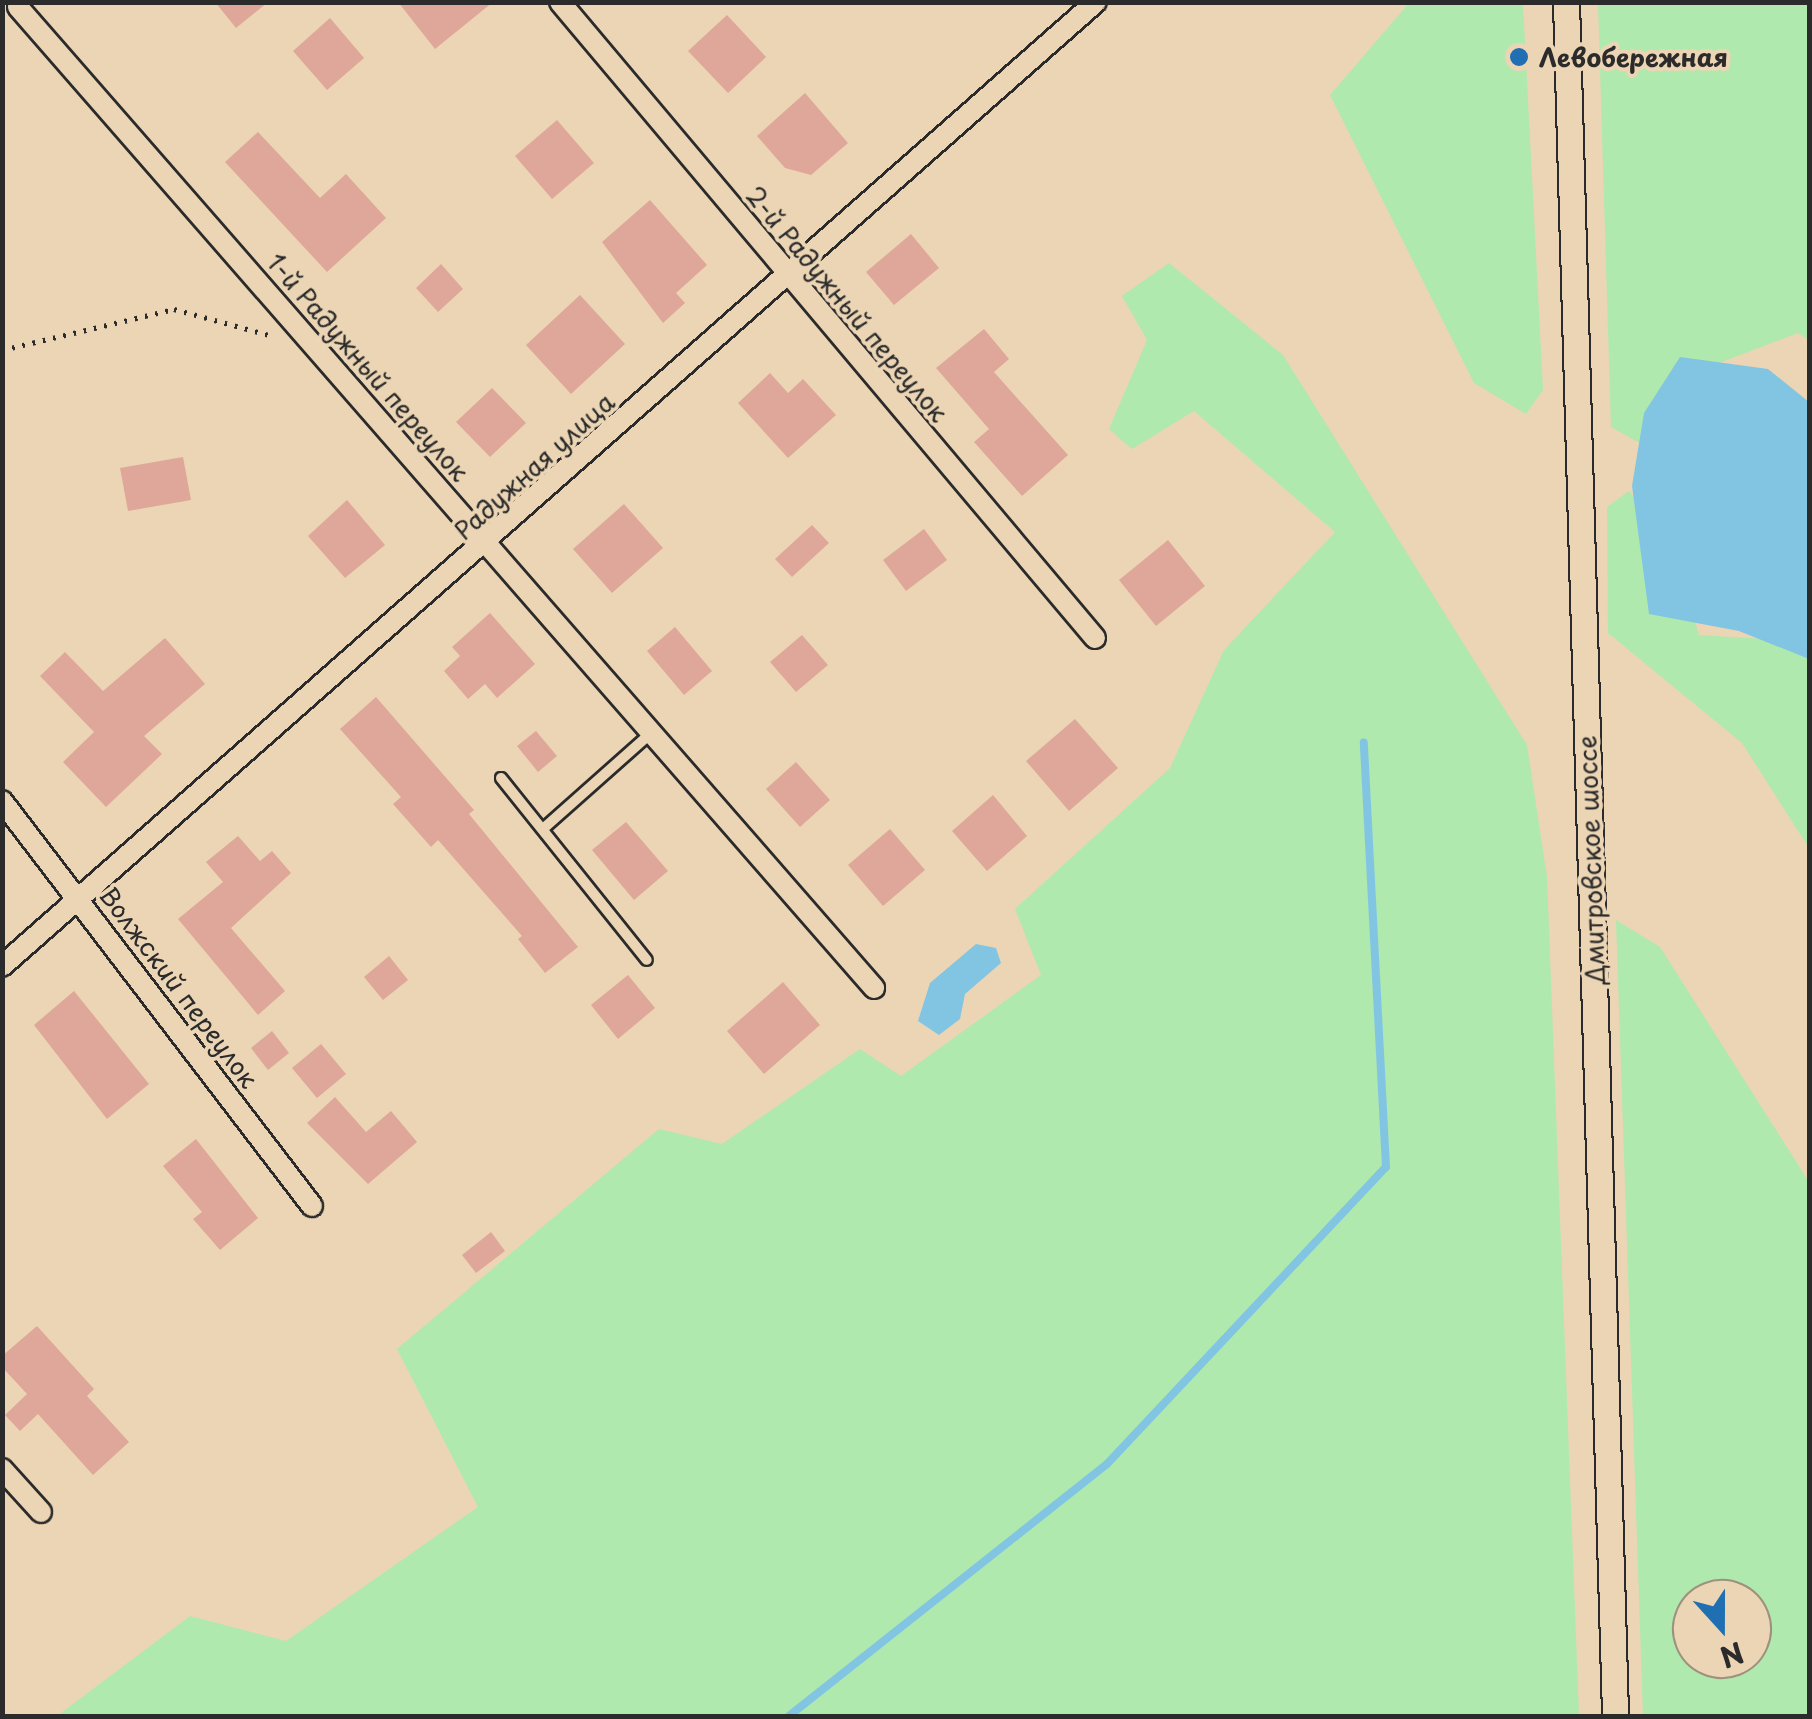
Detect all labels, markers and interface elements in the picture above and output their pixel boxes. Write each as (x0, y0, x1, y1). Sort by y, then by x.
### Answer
place label: Левобережная (1539, 42, 1728, 72)
marker: Левобережная (1508, 46, 1530, 68)
street label: 2-й Радужный переулок (740, 180, 954, 428)
street label: 1-й Радужный переулок (261, 247, 475, 487)
street label: Радужная улица (447, 386, 621, 546)
street label: Дмитровское шоссе (1572, 735, 1610, 985)
street label: Волжский переулок (94, 881, 264, 1093)
north arrow (1672, 1579, 1772, 1679)
text: N (1714, 1632, 1750, 1680)

